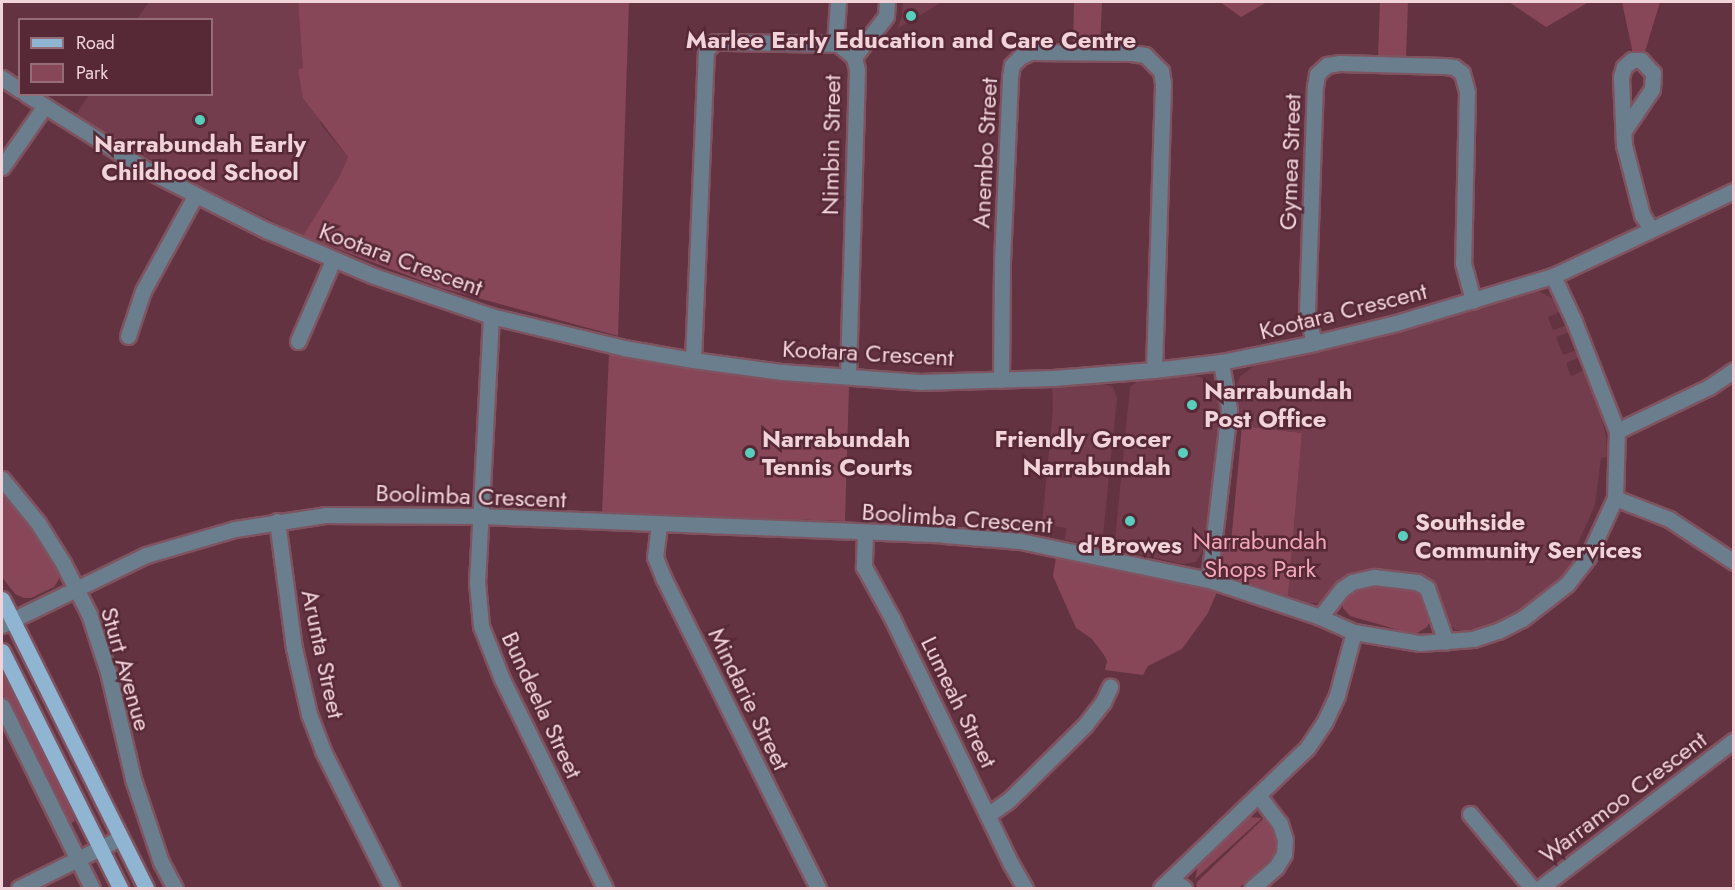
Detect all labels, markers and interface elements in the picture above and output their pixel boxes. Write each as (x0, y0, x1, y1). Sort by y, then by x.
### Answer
marker: Marlee Early Education and Care Centre (904, 9, 918, 23)
legend (18, 18, 213, 96)
place label: Marlee Early Education and Care Centre (686, 26, 1136, 54)
text: Road (76, 30, 115, 56)
text: Park (76, 60, 108, 86)
street label: Nimbin Street (815, 74, 847, 216)
street label: Anembo Street (967, 77, 1003, 229)
street label: Gymea Street (1273, 93, 1307, 231)
marker: Narrabundah Early Childhood School (193, 113, 207, 127)
place label: Narrabundah Early Childhood School (94, 130, 306, 186)
street label: Kootara Crescent (315, 216, 487, 302)
street label: Kootara Crescent (1256, 276, 1430, 346)
street label: Kootara Crescent (781, 334, 955, 372)
place label: Narrabundah Post Office (1204, 377, 1352, 433)
marker: Narrabundah Post Office (1185, 398, 1199, 412)
place label: Narrabundah Tennis Courts (762, 425, 912, 481)
place label: Friendly Grocer Narrabundah (995, 425, 1171, 481)
marker: Narrabundah Tennis Courts (743, 446, 757, 460)
marker: Friendly Grocer Narrabundah (1176, 446, 1190, 460)
street label: Boolimba Crescent (375, 478, 567, 514)
street label: Boolimba Crescent (861, 497, 1053, 539)
place label: Southside Community Services (1415, 508, 1642, 564)
marker: d'Browes (1123, 514, 1137, 528)
park label: Narrabundah Shops Park (1193, 527, 1327, 583)
marker: Southside Community Services (1396, 529, 1410, 543)
place label: d'Browes (1078, 531, 1182, 559)
street label: Arunta Street (295, 587, 351, 721)
street label: Sturt Avenue (95, 604, 157, 734)
street label: Mindarie Street (702, 623, 796, 775)
street label: Bundeela Street (495, 627, 589, 783)
street label: Lumeah Street (915, 632, 1003, 772)
street label: Warramoo Crescent (1534, 725, 1712, 869)

